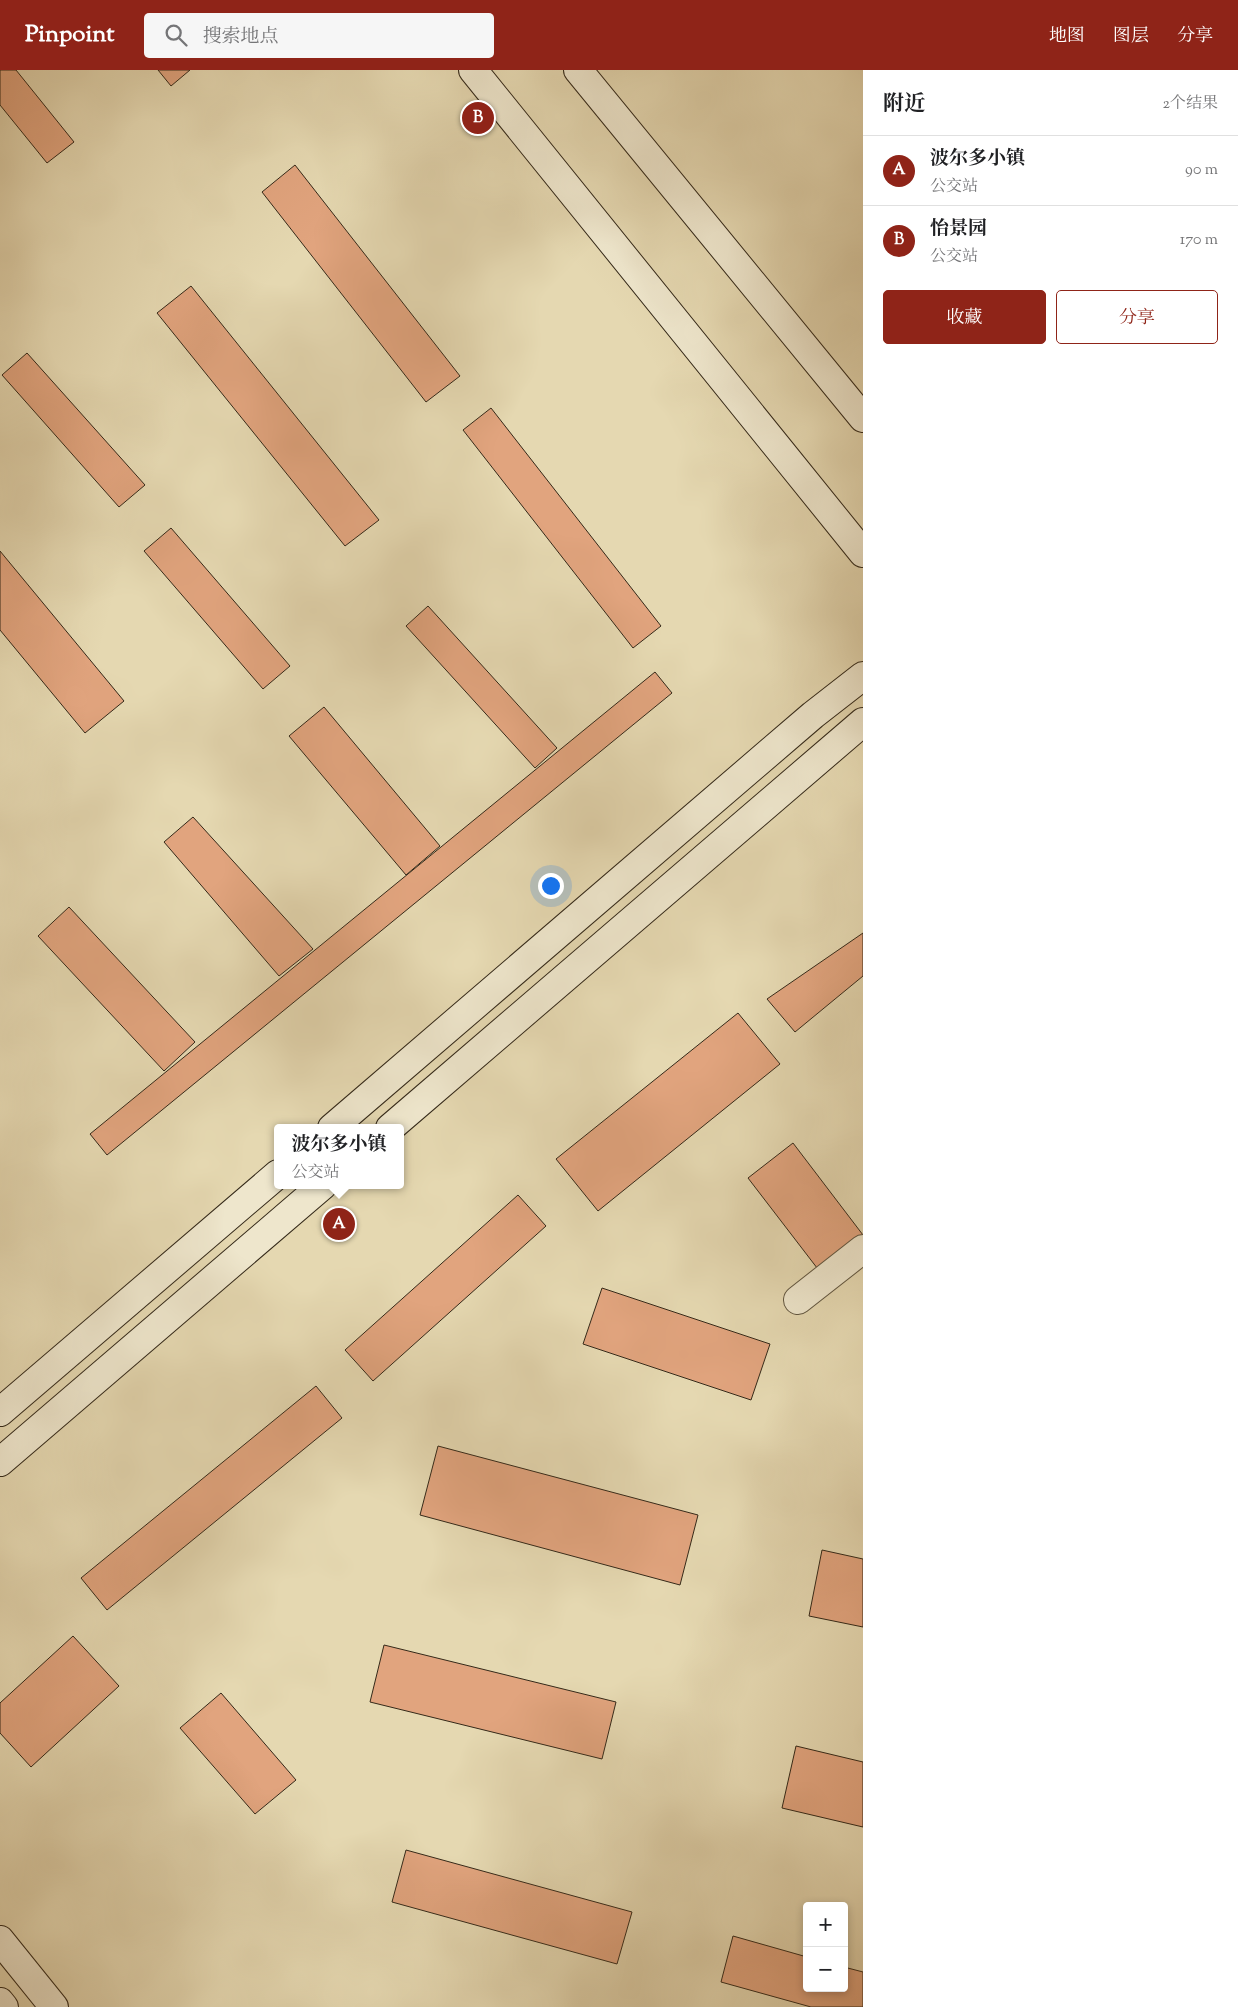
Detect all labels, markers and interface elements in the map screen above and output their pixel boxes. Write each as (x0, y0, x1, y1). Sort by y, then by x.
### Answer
search box (144, 13, 494, 58)
text: Pinpoint (25, 18, 114, 52)
icon: search (162, 21, 190, 49)
text: 搜索地点 (202, 24, 278, 51)
text: 地图 (1049, 24, 1085, 50)
text: 图层 (1113, 24, 1149, 50)
text: 分享 (1177, 24, 1213, 50)
text: 附近 (883, 90, 925, 120)
text: 2个结果 (1163, 93, 1218, 116)
pin: B (462, 99, 494, 137)
text: 波尔多小镇 (930, 146, 1025, 173)
text: A (893, 159, 906, 182)
text: 90 m (1185, 159, 1218, 182)
text: 公交站 (930, 176, 978, 199)
text: 怡景园 (930, 216, 987, 243)
text: B (894, 229, 904, 252)
text: 170 m (1180, 229, 1218, 252)
text: 公交站 (930, 246, 978, 269)
button: 收藏 (883, 290, 1046, 344)
button: 分享 (1056, 290, 1218, 344)
your location (538, 873, 564, 899)
popup (274, 1124, 404, 1189)
text: 波尔多小镇 (291, 1132, 387, 1159)
text: 公交站 (291, 1162, 340, 1185)
pin: A (323, 1205, 355, 1243)
map controls (803, 1902, 848, 1992)
button: + (803, 1902, 848, 1947)
button: − (803, 1947, 848, 1992)

